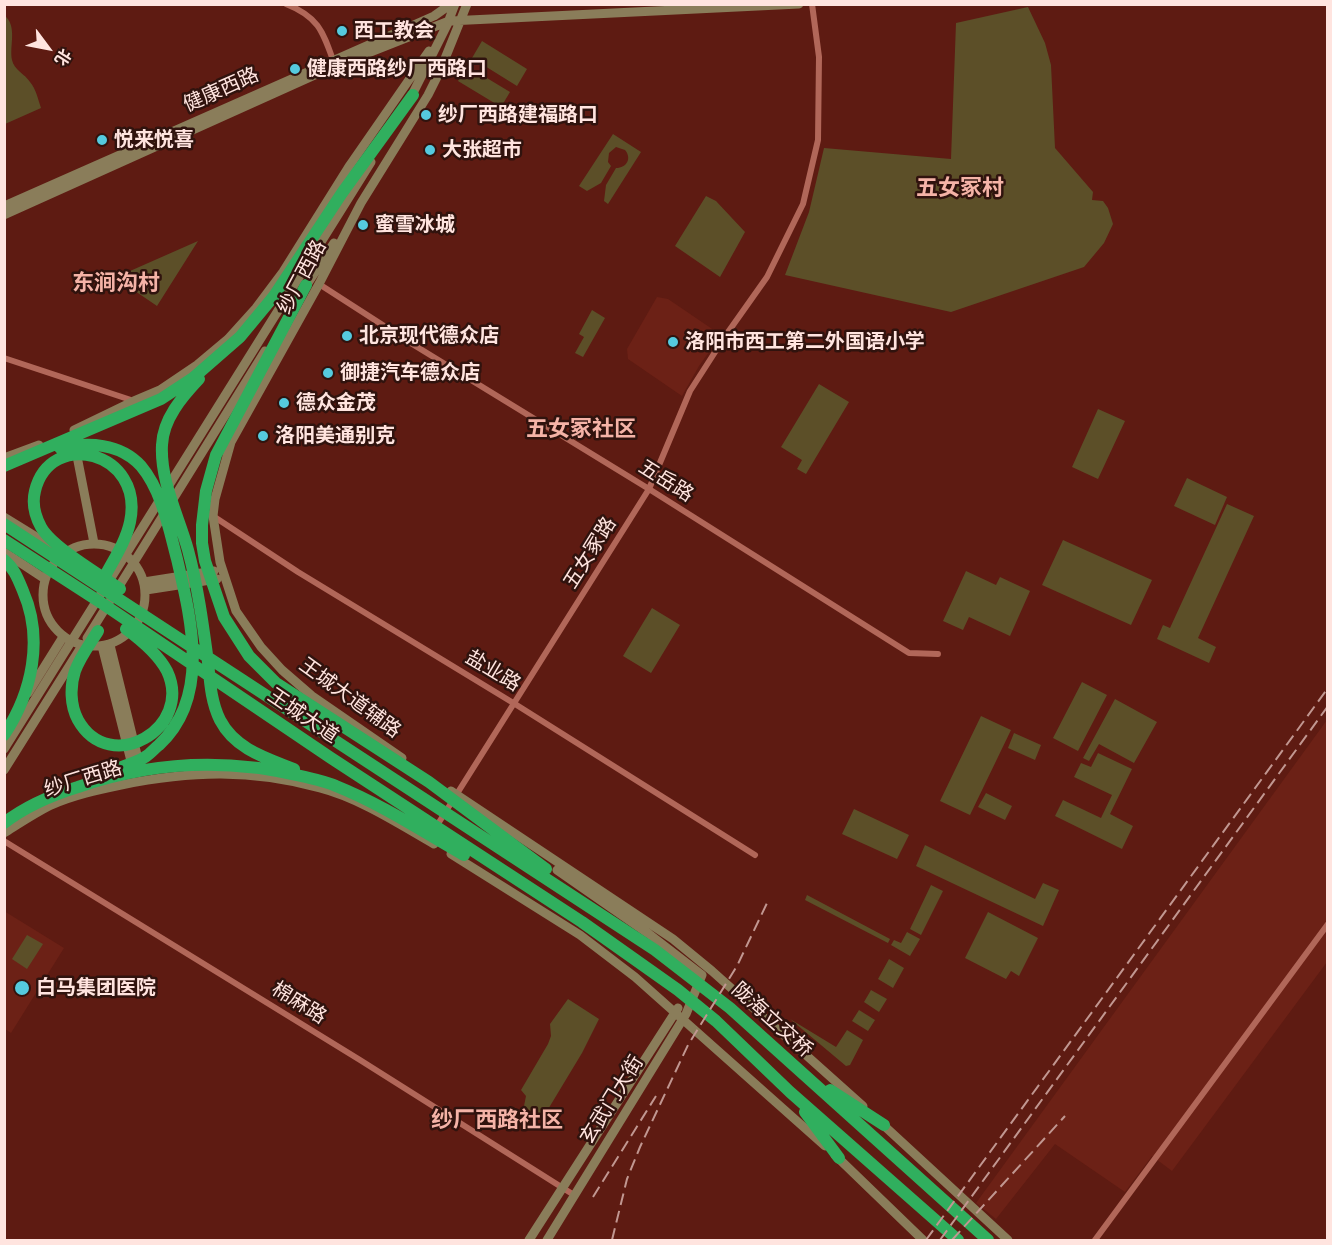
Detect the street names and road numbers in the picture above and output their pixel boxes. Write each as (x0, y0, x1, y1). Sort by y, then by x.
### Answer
street label: 健康西路 (180, 63, 262, 117)
street label: 纱厂西路 (273, 236, 331, 318)
street label: 五岳路 (634, 455, 698, 507)
street label: 五女冢路 (559, 513, 621, 593)
street label: 盐业路 (461, 645, 525, 697)
street label: 王城大道辅路 (294, 653, 406, 743)
street label: 王城大道 (263, 684, 343, 748)
street label: 纱厂西路 (41, 756, 125, 802)
street label: 棉麻路 (267, 977, 331, 1029)
street label: 陇海立交桥 (727, 978, 817, 1062)
street label: 玄武门大街 (575, 1051, 649, 1149)

